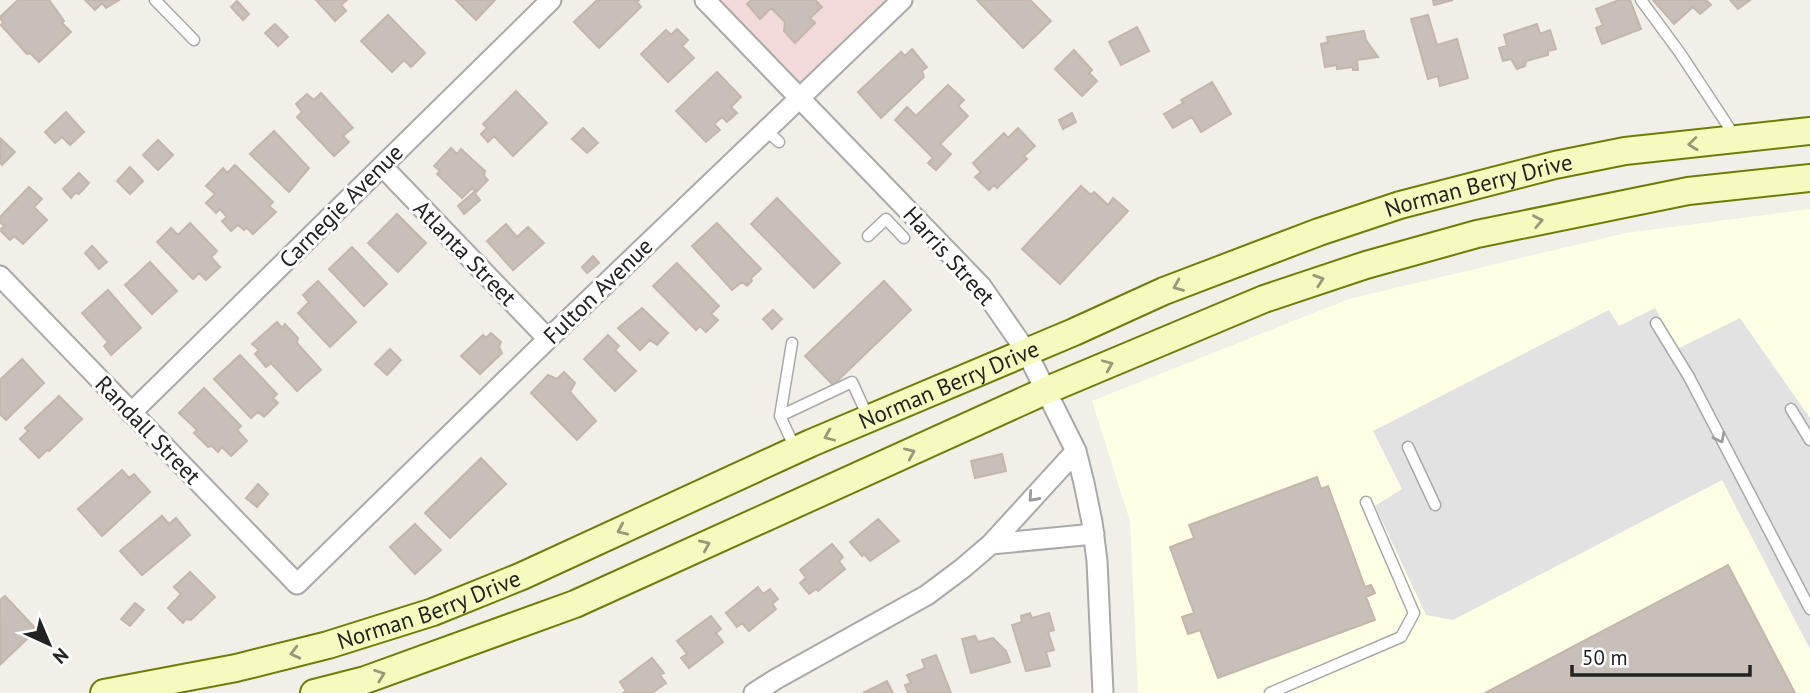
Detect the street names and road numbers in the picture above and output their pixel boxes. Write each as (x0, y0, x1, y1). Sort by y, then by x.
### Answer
street label: Carnegie Avenue (273, 138, 409, 274)
street label: Norman Berry Drive (1381, 147, 1575, 223)
street label: Atlanta Street (408, 194, 523, 312)
street label: Harris Street (897, 200, 1002, 311)
street label: Fulton Avenue (537, 231, 658, 350)
street label: Norman Berry Drive (854, 333, 1043, 435)
street label: Randall Street (89, 369, 207, 490)
street label: Norman Berry Drive (333, 563, 525, 655)

